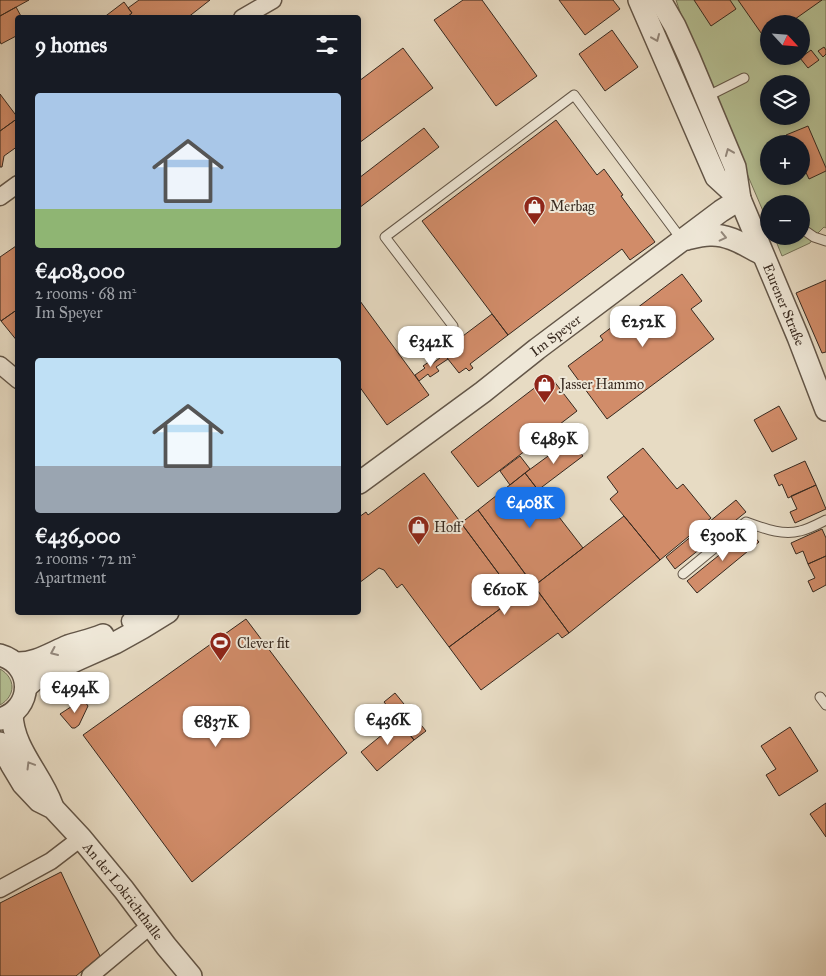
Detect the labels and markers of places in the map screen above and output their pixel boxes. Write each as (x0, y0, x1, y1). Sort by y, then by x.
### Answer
shop icon: Merbag (522, 194, 546, 225)
place label: Merbag (550, 198, 595, 215)
pin: €252K (608, 306, 678, 348)
pin: €342K (396, 326, 466, 368)
shop icon: Jasser Hammo (532, 372, 556, 403)
place label: Jasser Hammo (558, 376, 644, 394)
pin: €489K (519, 422, 589, 465)
pin: €408K (495, 486, 565, 529)
shop icon: Hoff (406, 515, 430, 546)
place label: Hoff (434, 519, 464, 536)
pin: €300K (688, 520, 758, 562)
pin: €610K (470, 574, 540, 616)
sports icon: Clever fit (209, 631, 233, 662)
place label: Clever fit (237, 635, 290, 652)
pin: €494K (40, 672, 110, 714)
pin: €436K (353, 704, 423, 746)
pin: €837K (181, 706, 251, 748)

